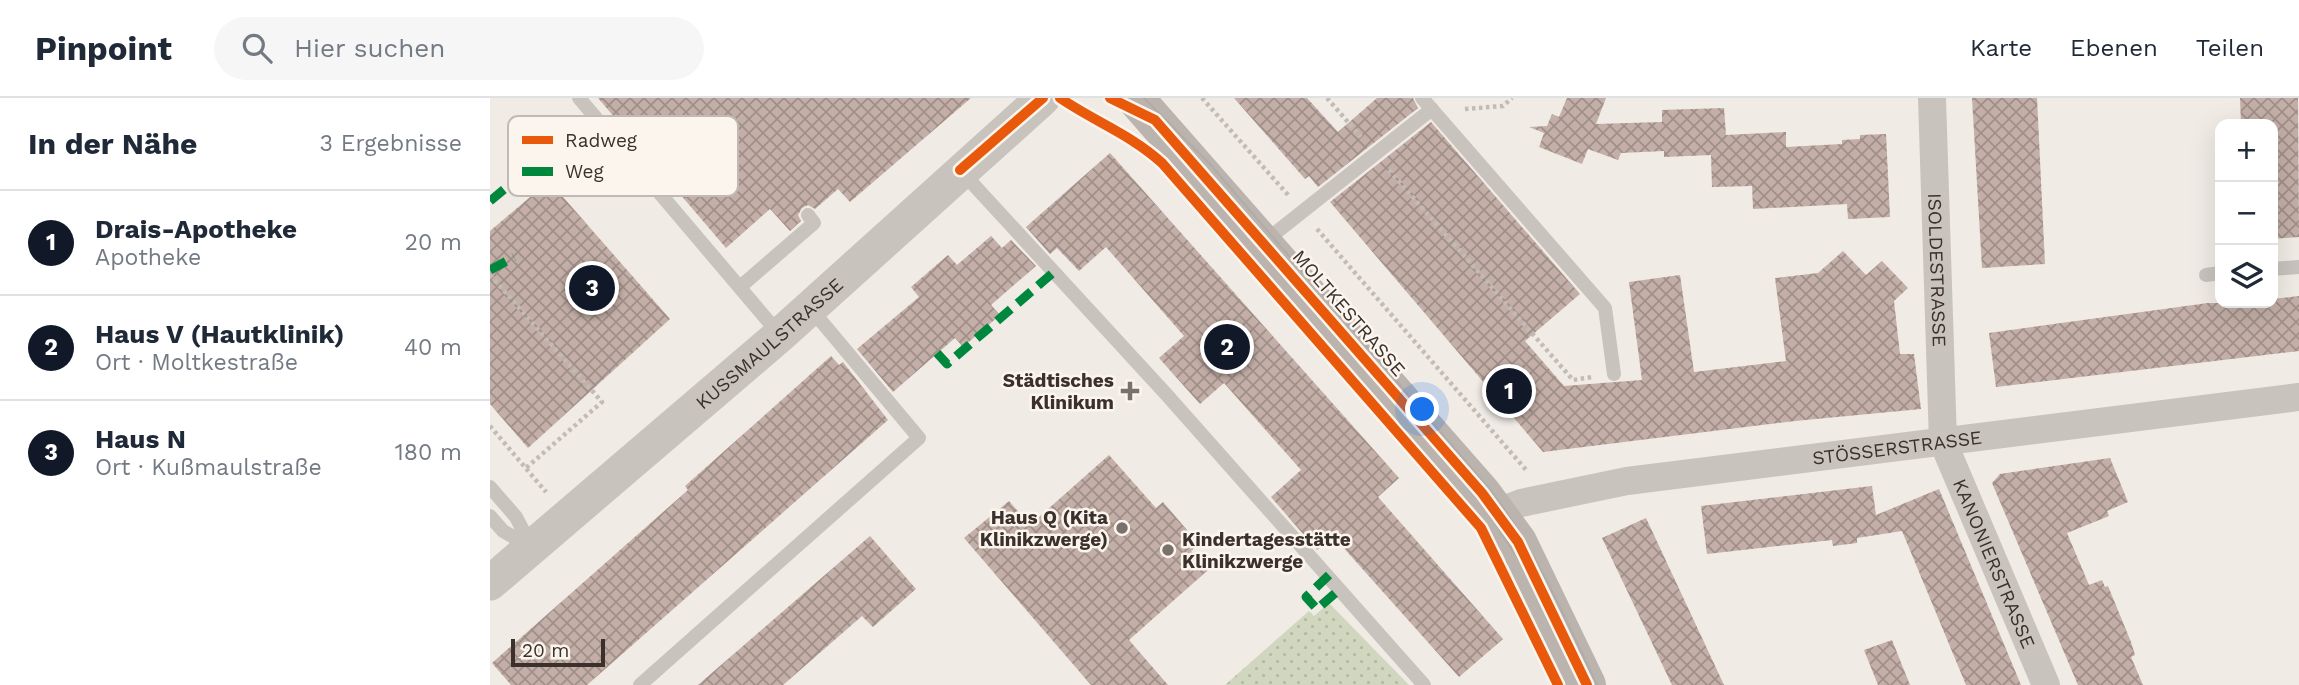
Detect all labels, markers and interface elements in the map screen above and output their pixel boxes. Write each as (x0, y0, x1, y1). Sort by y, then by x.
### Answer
search box (214, 17, 704, 80)
text: Pinpoint (35, 29, 172, 68)
icon: search (238, 29, 276, 67)
text: Hier suchen (294, 33, 445, 63)
text: Karte (1970, 34, 2032, 62)
text: Ebenen (2070, 34, 2158, 62)
text: Teilen (2196, 34, 2264, 62)
legend (508, 116, 738, 196)
map controls (2215, 119, 2278, 308)
button: + (2215, 119, 2278, 182)
text: In der Nähe (28, 126, 197, 161)
text: Radweg (565, 129, 638, 152)
text: 3 Ergebnisse (319, 130, 462, 157)
text: Weg (565, 160, 605, 183)
button: − (2215, 182, 2278, 245)
street label: ISOLDESTRASSE (1924, 193, 1951, 347)
text: Drais-Apotheke (95, 214, 297, 244)
text: 1 (46, 229, 56, 256)
text: 20 m (405, 229, 462, 256)
text: Apotheke (95, 244, 201, 271)
street label: MOLTKESTRASSE (1288, 245, 1410, 381)
button: layers (2215, 245, 2278, 308)
pin: 3 (569, 262, 615, 314)
street label: KUSSMAULSTRASSE (691, 273, 847, 414)
text: Haus V (Hautklinik) (95, 319, 345, 349)
pin: 2 (1204, 321, 1250, 373)
text: 2 (44, 334, 58, 361)
text: 40 m (404, 334, 462, 361)
text: Ort · Moltkestraße (95, 349, 298, 376)
pin: 1 (1486, 365, 1532, 417)
place label: Städtisches Klinikum (1003, 369, 1114, 414)
marker: Städtisches Klinikum (1120, 381, 1140, 401)
your location (1405, 392, 1439, 426)
text: Haus N (95, 424, 186, 454)
street label: STÖSSERSTRASSE (1811, 425, 1983, 469)
text: 3 (44, 439, 58, 466)
text: 180 m (395, 439, 462, 466)
text: Ort · Kußmaulstraße (95, 454, 322, 481)
street label: KANONIERSTRASSE (1948, 475, 2041, 652)
place label: Haus Q (Kita Klinikzwerge) (980, 506, 1108, 551)
marker: Haus Q (Kita Klinikzwerge) (1114, 520, 1130, 536)
place label: Kindertagesstätte Klinikzwerge (1182, 528, 1351, 573)
marker: Kindertagesstätte Klinikzwerge (1160, 542, 1176, 558)
scale bar (511, 636, 606, 668)
text: 20 m (522, 639, 569, 662)

